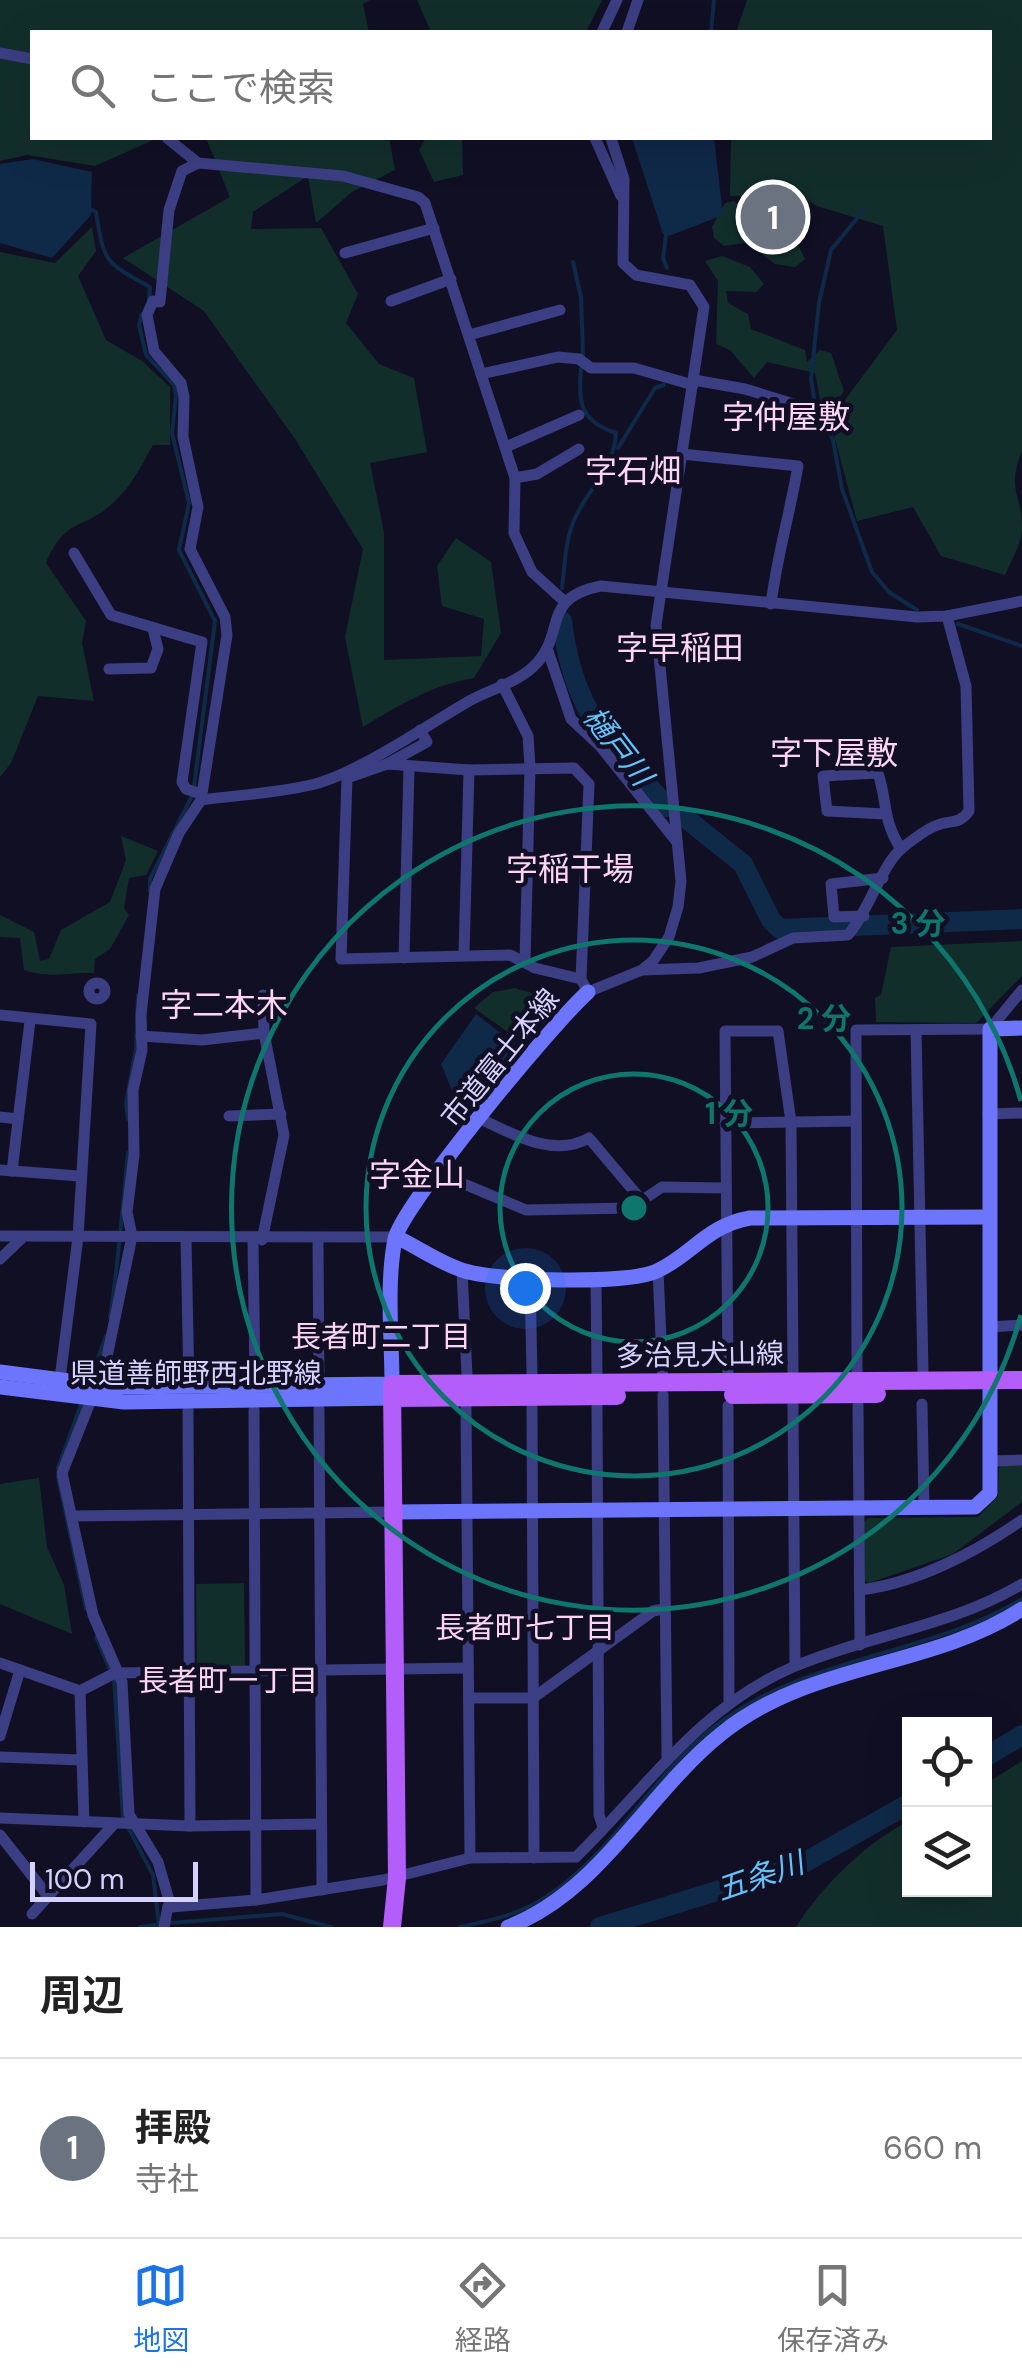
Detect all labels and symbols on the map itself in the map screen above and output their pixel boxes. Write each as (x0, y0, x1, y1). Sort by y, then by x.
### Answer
pin: 1 (740, 180, 806, 254)
district label: 字仲屋敷 (722, 396, 850, 438)
district label: 字石畑 (585, 450, 681, 492)
district label: 字早稲田 (616, 627, 744, 669)
water label: 樋戸川 (575, 699, 663, 796)
district label: 字下屋敷 (770, 732, 898, 774)
district label: 字稲干場 (506, 848, 634, 890)
text: 3 分 (890, 904, 946, 943)
street label: 市道富士本線 (433, 981, 567, 1135)
district label: 字二本木 (160, 984, 288, 1026)
text: 2 分 (797, 999, 851, 1038)
text: 1 分 (705, 1094, 753, 1133)
district label: 字金山 (369, 1154, 465, 1196)
centre of rings (616, 1190, 652, 1226)
your location (500, 1263, 551, 1314)
district label: 長者町二丁目 (291, 1317, 471, 1356)
street label: 多治見犬山線 (616, 1335, 784, 1375)
street label: 県道善師野西北野線 (70, 1355, 322, 1392)
district label: 長者町七丁目 (435, 1608, 615, 1647)
district label: 長者町一丁目 (138, 1661, 318, 1700)
water label: 五条川 (711, 1842, 812, 1909)
scale bar (30, 1857, 198, 1902)

